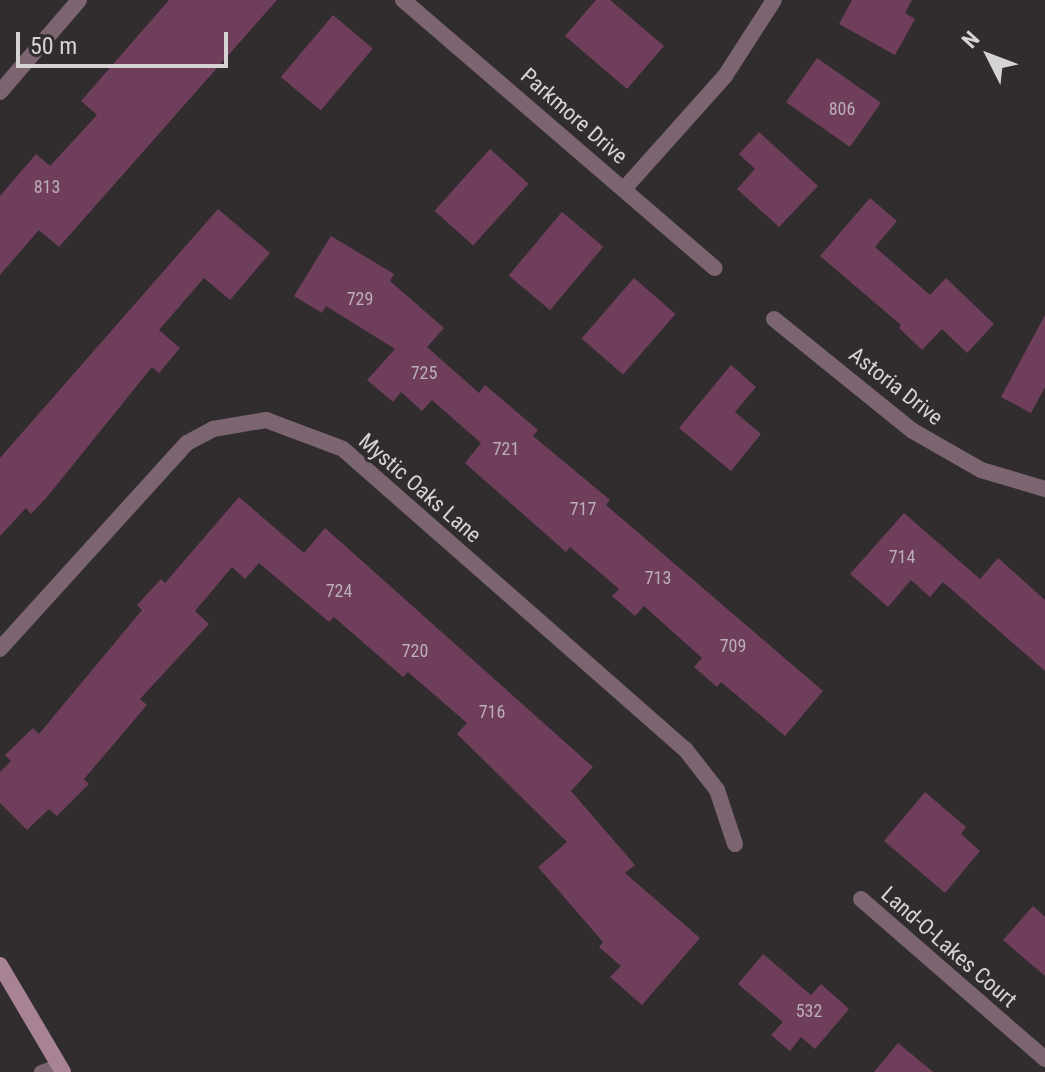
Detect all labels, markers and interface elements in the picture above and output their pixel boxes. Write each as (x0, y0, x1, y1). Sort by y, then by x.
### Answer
scale bar (20, 16, 232, 66)
north arrow (949, 16, 1029, 96)
text: N (957, 26, 985, 53)
text: 50 m (30, 32, 77, 60)
street label: Parkmore Drive (515, 63, 633, 169)
house number: 806 (829, 98, 855, 120)
house number: 813 (34, 176, 60, 198)
house number: 729 (347, 288, 373, 310)
street label: Astoria Drive (844, 341, 948, 431)
house number: 725 (411, 362, 437, 384)
street label: Mystic Oaks Lane (353, 428, 487, 548)
house number: 721 (493, 438, 519, 460)
house number: 717 (570, 498, 596, 520)
house number: 714 (889, 546, 915, 568)
house number: 713 (645, 567, 671, 589)
house number: 724 (326, 580, 352, 602)
house number: 709 (720, 635, 746, 657)
house number: 720 (402, 640, 428, 662)
house number: 716 (479, 701, 505, 723)
street label: Land-O-Lakes Court (876, 881, 1022, 1013)
house number: 532 (796, 1000, 822, 1022)

